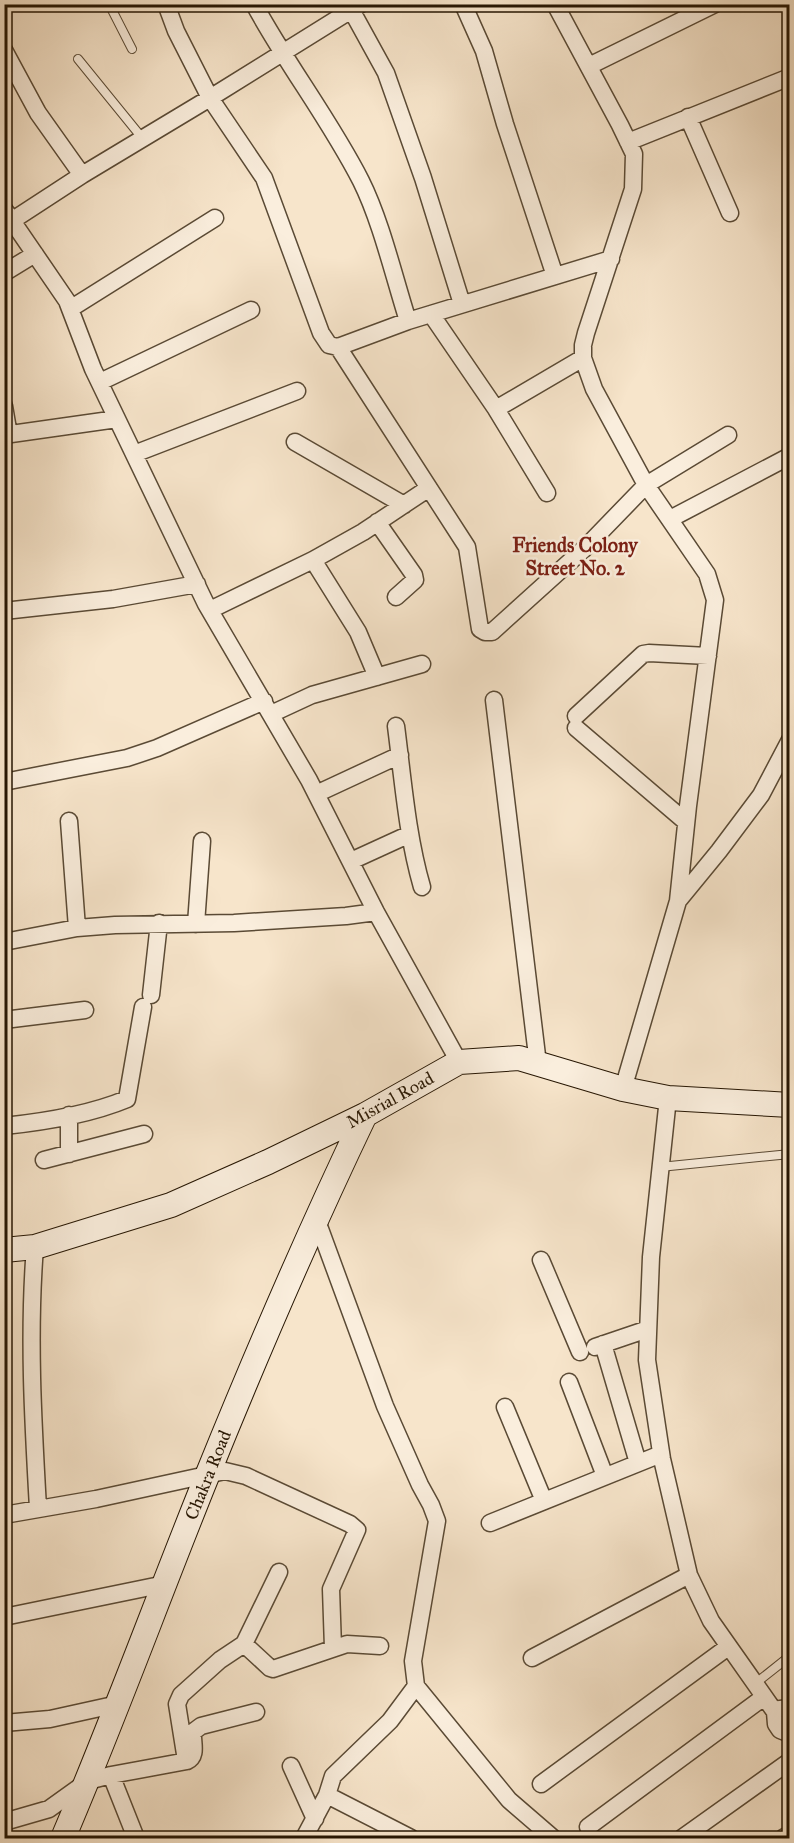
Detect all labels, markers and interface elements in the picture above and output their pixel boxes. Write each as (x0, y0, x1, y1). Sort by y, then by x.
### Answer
district label: Friends Colony Street No. 2 (512, 533, 639, 580)
street label: Misrial Road (342, 1067, 438, 1133)
street label: Chakra Road (180, 1427, 236, 1523)

